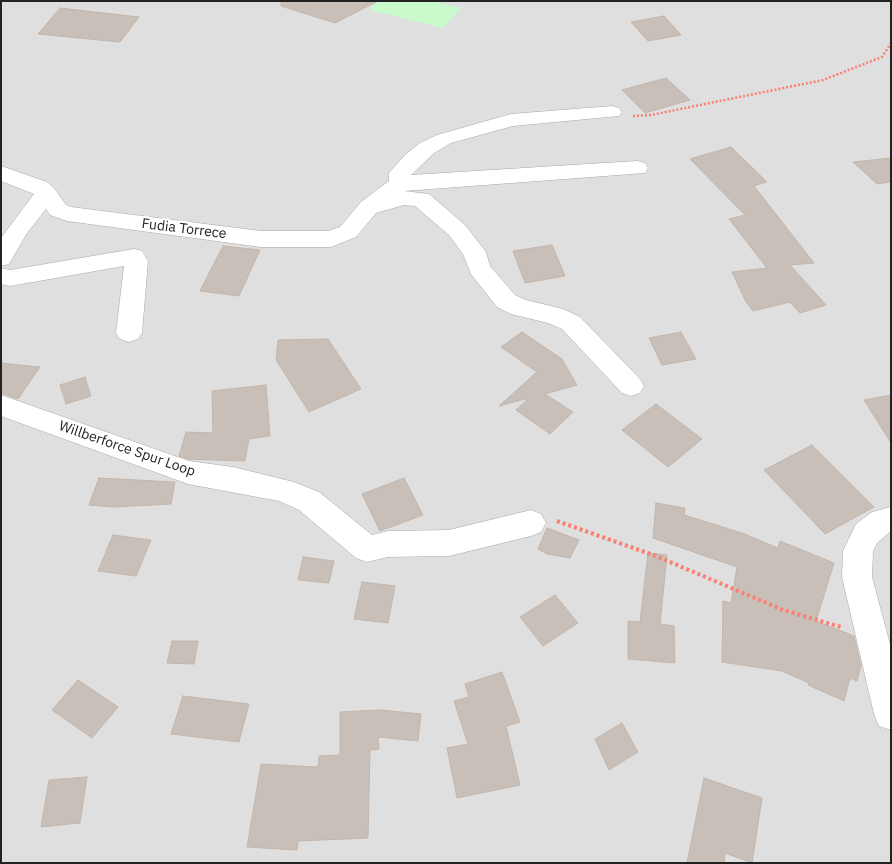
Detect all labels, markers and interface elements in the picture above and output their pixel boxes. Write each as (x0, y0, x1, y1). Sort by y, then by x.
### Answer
street label: Fudia Torrece (141, 215, 227, 243)
street label: Willberforce Spur Loop (57, 418, 197, 480)

